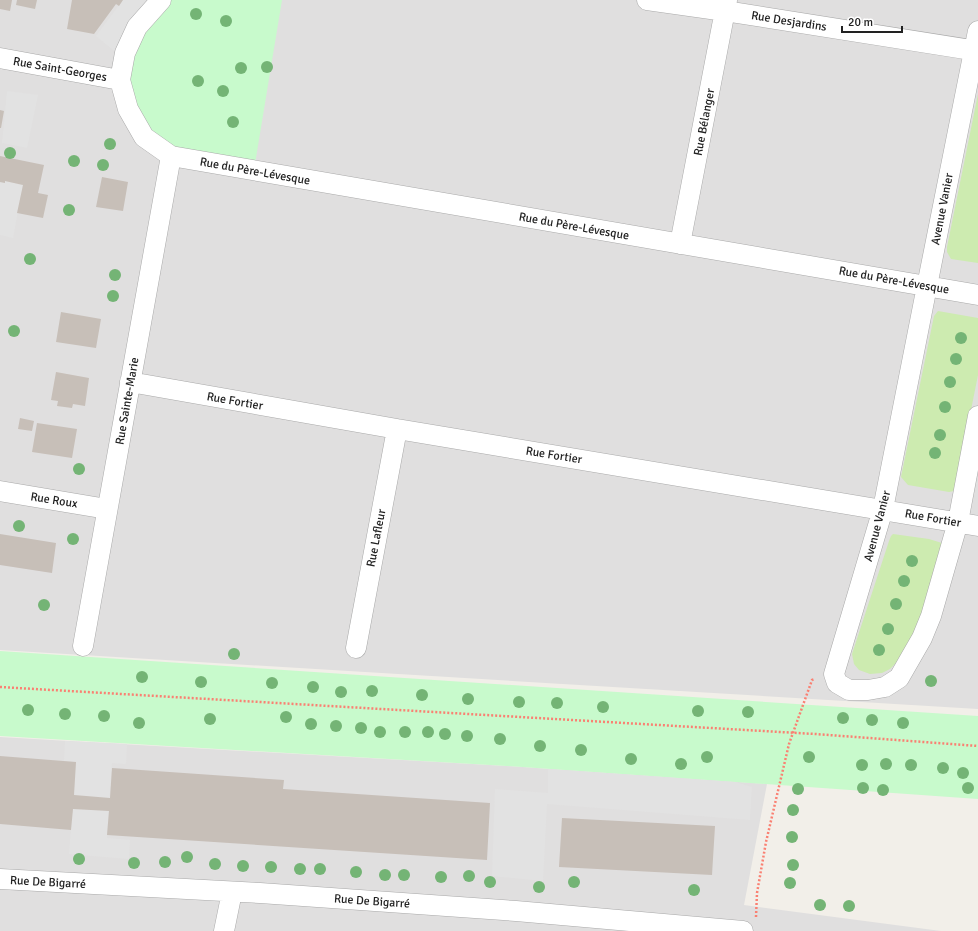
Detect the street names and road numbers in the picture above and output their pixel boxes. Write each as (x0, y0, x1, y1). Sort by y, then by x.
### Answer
street label: Rue Desjardins (750, 8, 828, 35)
street label: Rue Saint-Georges (12, 54, 108, 85)
street label: Rue Bélanger (691, 87, 718, 157)
street label: Rue du Père-Lévesque (199, 154, 311, 189)
street label: Avenue Vanier (928, 171, 957, 246)
street label: Rue du Père-Lévesque (518, 209, 630, 244)
street label: Rue du Père-Lévesque (838, 263, 950, 298)
street label: Rue Sainte-Marie (112, 356, 143, 446)
street label: Rue Fortier (206, 389, 265, 414)
street label: Rue Fortier (525, 444, 584, 467)
street label: Avenue Vanier (861, 488, 894, 563)
street label: Rue Roux (29, 489, 79, 512)
street label: Rue Fortier (904, 506, 963, 531)
street label: Rue Lafleur (364, 507, 390, 568)
street label: Rue De Bigarré (10, 873, 86, 892)
street label: Rue De Bigarré (333, 891, 410, 912)

